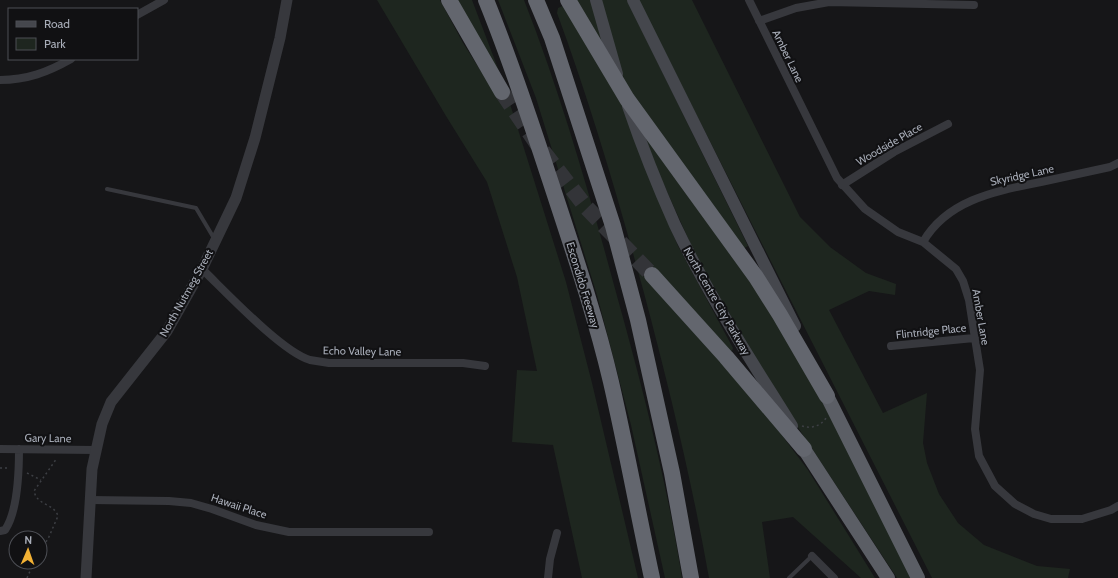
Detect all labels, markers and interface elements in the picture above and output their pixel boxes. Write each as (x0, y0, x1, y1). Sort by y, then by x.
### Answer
legend (8, 8, 138, 60)
text: Road (44, 16, 70, 31)
street label: Amber Lane (769, 27, 807, 85)
text: Park (44, 36, 66, 51)
street label: Woodside Place (853, 119, 925, 169)
street label: Skyridge Lane (989, 161, 1056, 189)
street label: Escondido Freeway (563, 240, 603, 330)
street label: North Centre City Parkway (680, 245, 754, 358)
street label: North Nutmeg Street (156, 247, 216, 339)
street label: Amber Lane (969, 288, 993, 346)
street label: Flintridge Place (895, 320, 967, 342)
street label: Echo Valley Lane (323, 343, 402, 359)
street label: Gary Lane (24, 431, 72, 445)
street label: Hawaii Place (209, 490, 269, 522)
north arrow (8, 530, 48, 570)
text: N (24, 533, 32, 547)

